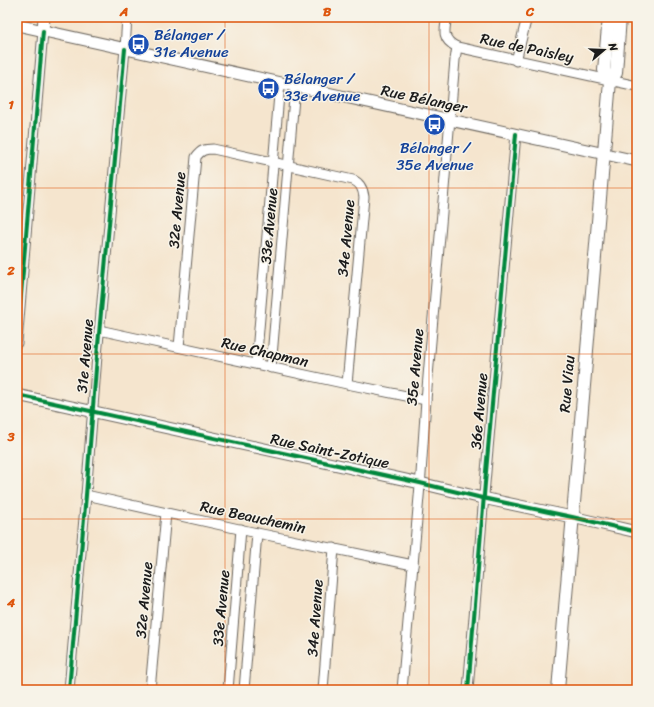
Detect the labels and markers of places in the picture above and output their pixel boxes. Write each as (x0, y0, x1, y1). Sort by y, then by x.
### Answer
place label: Bélanger / 31e Avenue (154, 22, 229, 65)
bus stop icon: Bélanger / 31e Avenue (125, 31, 151, 57)
place label: Bélanger / 33e Avenue (284, 66, 361, 109)
bus stop icon: Bélanger / 33e Avenue (255, 75, 281, 101)
bus stop icon: Bélanger / 35e Avenue (422, 112, 448, 138)
place label: Bélanger / 35e Avenue (396, 135, 474, 178)

